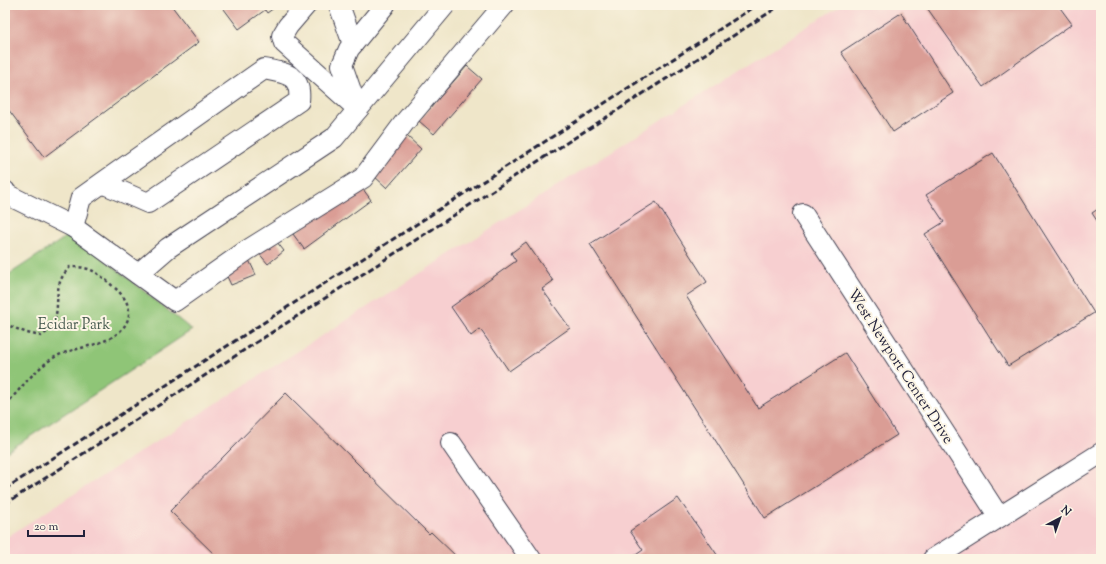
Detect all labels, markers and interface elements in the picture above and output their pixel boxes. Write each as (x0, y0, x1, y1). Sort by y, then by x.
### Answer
street label: West Newport Center Drive (842, 285, 958, 448)
park label: Ecidar Park (38, 315, 110, 336)
north arrow (1040, 498, 1080, 538)
text: N (1057, 502, 1075, 520)
scale bar (28, 512, 84, 538)
text: 20 m (34, 518, 59, 536)

